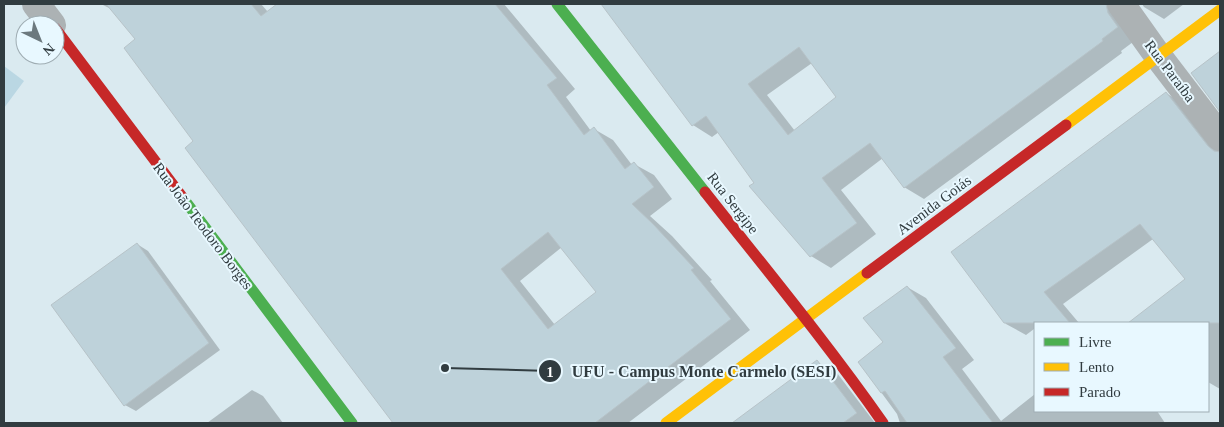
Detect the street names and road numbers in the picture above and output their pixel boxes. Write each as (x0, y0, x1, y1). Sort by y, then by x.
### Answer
street label: Rua Paraíba (1142, 37, 1199, 105)
street label: Rua João Teodoro Borges (150, 159, 256, 293)
street label: Rua Sergipe (704, 169, 762, 237)
street label: Avenida Goiás (894, 172, 974, 238)

